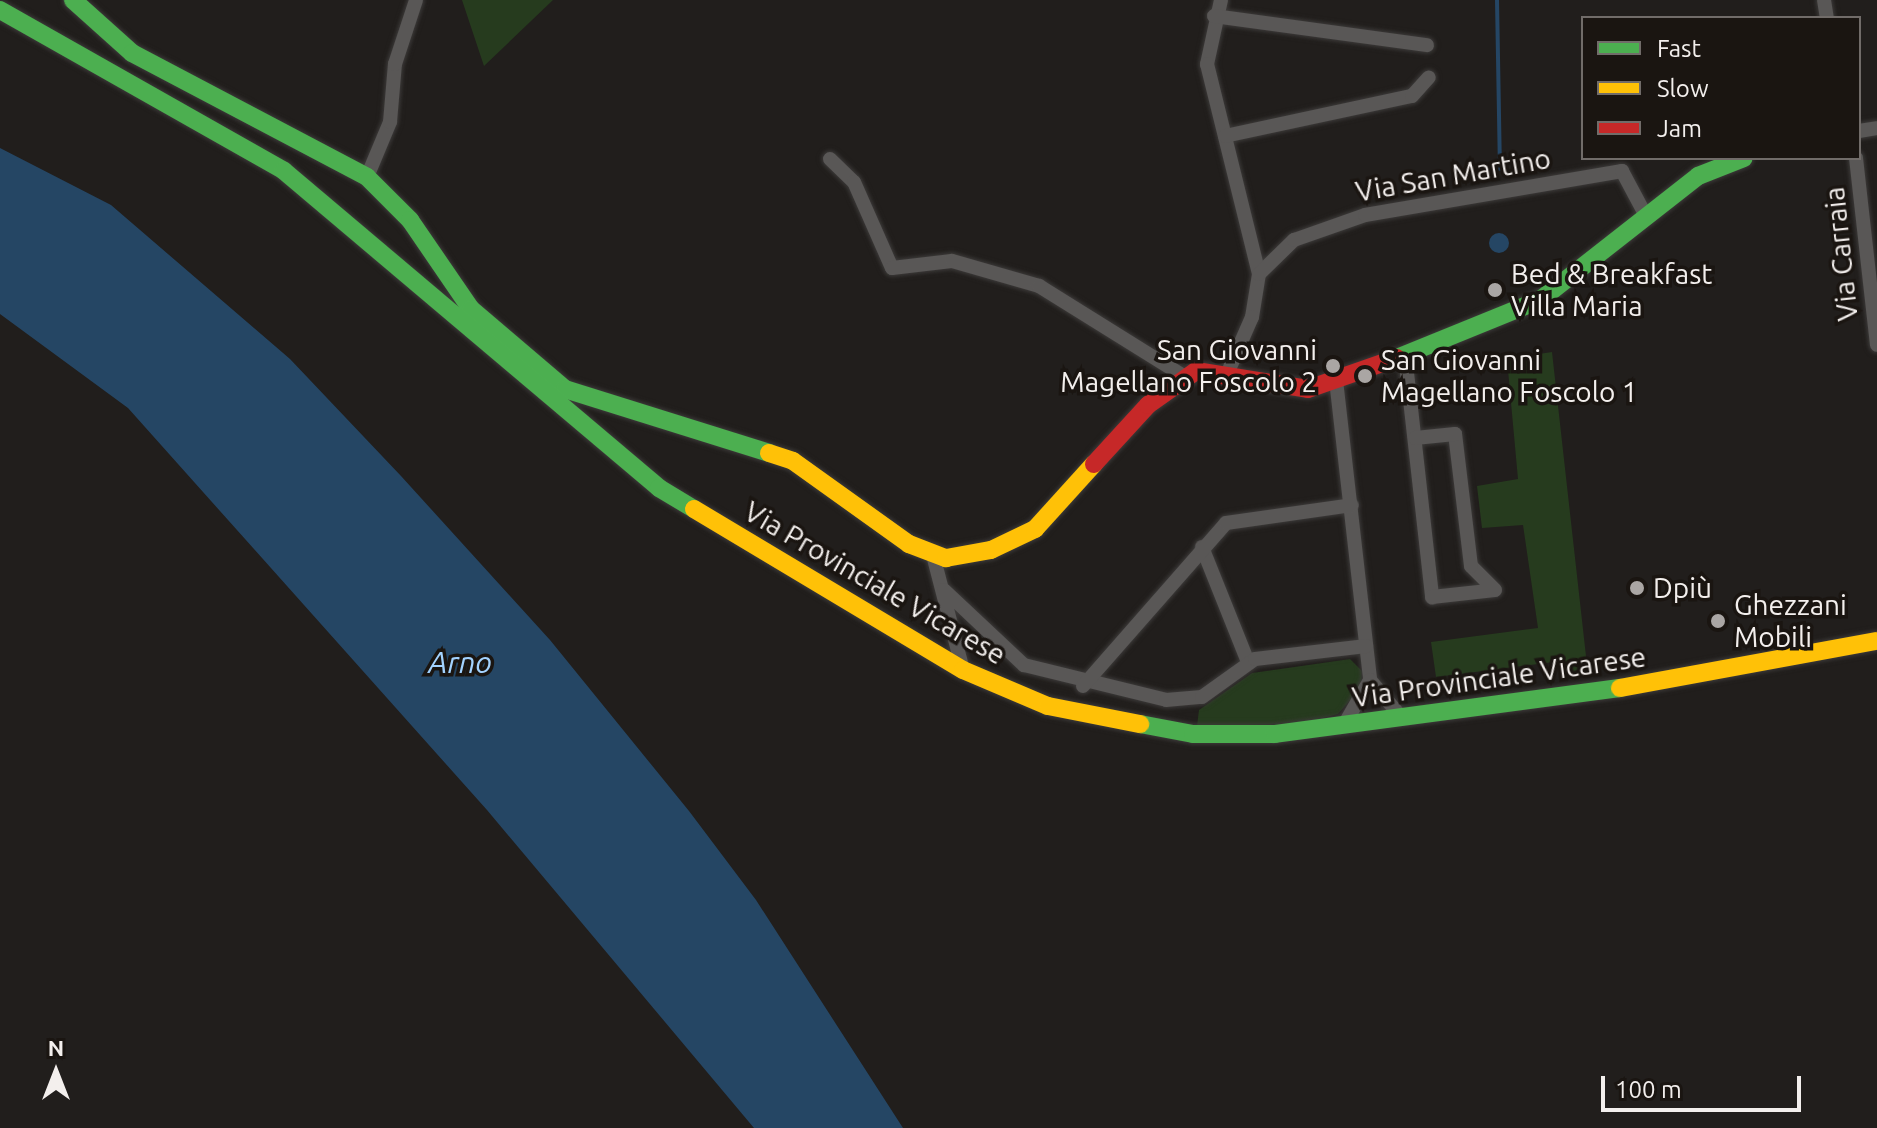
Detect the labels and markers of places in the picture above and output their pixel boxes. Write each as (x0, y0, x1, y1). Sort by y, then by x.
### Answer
place label: Bed & Breakfast Villa Maria (1511, 257, 1712, 323)
marker: Bed & Breakfast Villa Maria (1486, 281, 1504, 299)
place label: San Giovanni Magellano Foscolo 2 (1060, 333, 1317, 399)
place label: San Giovanni Magellano Foscolo 1 (1381, 343, 1638, 409)
marker: San Giovanni Magellano Foscolo 2 (1324, 357, 1342, 375)
marker: San Giovanni Magellano Foscolo 1 (1356, 367, 1374, 385)
place label: Dpiù (1653, 571, 1712, 605)
marker: Dpiù (1628, 579, 1646, 597)
place label: Ghezzani Mobili (1734, 588, 1847, 654)
marker: Ghezzani Mobili (1709, 612, 1727, 630)

